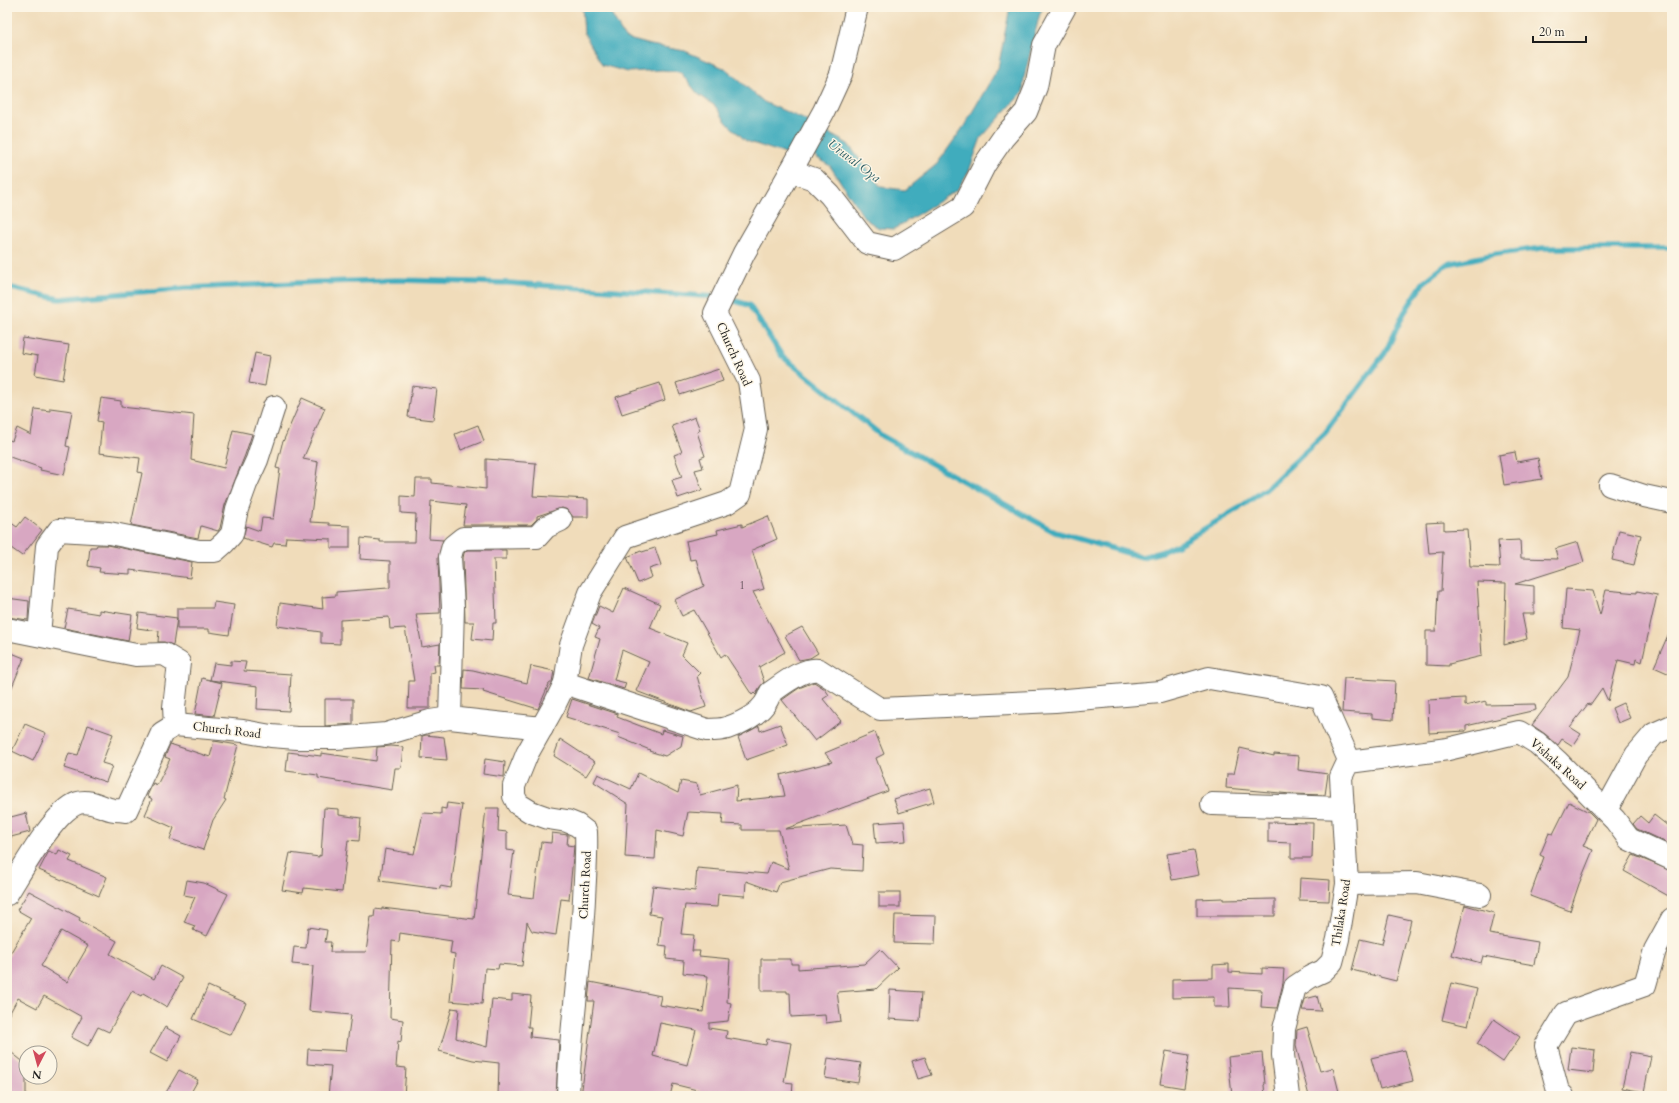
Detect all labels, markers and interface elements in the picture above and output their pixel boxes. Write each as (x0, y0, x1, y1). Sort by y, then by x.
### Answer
scale bar (1533, 18, 1586, 44)
text: 20 m (1539, 24, 1566, 40)
water label: Uruval Oya (824, 135, 884, 187)
street label: Church Road (713, 320, 755, 389)
house number: 1 (739, 579, 745, 593)
street label: Church Road (192, 718, 263, 742)
street label: Vishaka Road (1527, 735, 1590, 793)
street label: Church Road (575, 850, 595, 920)
street label: Thilaka Road (1328, 877, 1354, 948)
north arrow (18, 1045, 58, 1085)
text: N (31, 1066, 43, 1082)

